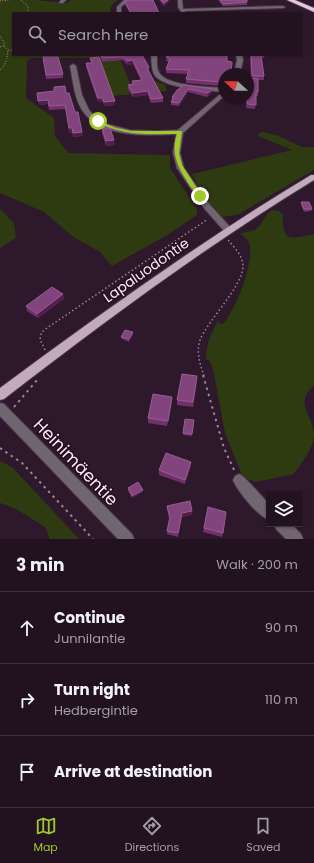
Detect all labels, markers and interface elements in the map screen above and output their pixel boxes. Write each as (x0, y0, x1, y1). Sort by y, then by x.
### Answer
search box (12, 12, 302, 56)
icon: search (26, 23, 48, 45)
text: Search here (58, 24, 148, 45)
north arrow (218, 68, 254, 104)
route start (89, 112, 107, 130)
route end (191, 187, 209, 205)
street label: Lapaluodontie (99, 233, 193, 307)
street label: Heinimäentie (28, 413, 124, 511)
map controls (266, 491, 302, 527)
button: layers (266, 491, 302, 527)
text: 3 min (16, 553, 64, 577)
text: Walk · 200 m (216, 555, 298, 574)
text: Continue (54, 607, 125, 628)
icon: ahead (16, 617, 38, 639)
text: 90 m (265, 618, 298, 637)
text: Junnilantie (54, 629, 125, 648)
text: Turn right (54, 679, 130, 700)
icon: right (16, 689, 38, 711)
text: 110 m (265, 690, 298, 709)
text: Hedbergintie (54, 701, 138, 720)
icon: arrive (16, 761, 38, 783)
text: Arrive at destination (54, 761, 212, 782)
tab: Map (33, 815, 58, 856)
tab: Directions (125, 815, 179, 856)
tab: Saved (246, 815, 281, 856)

